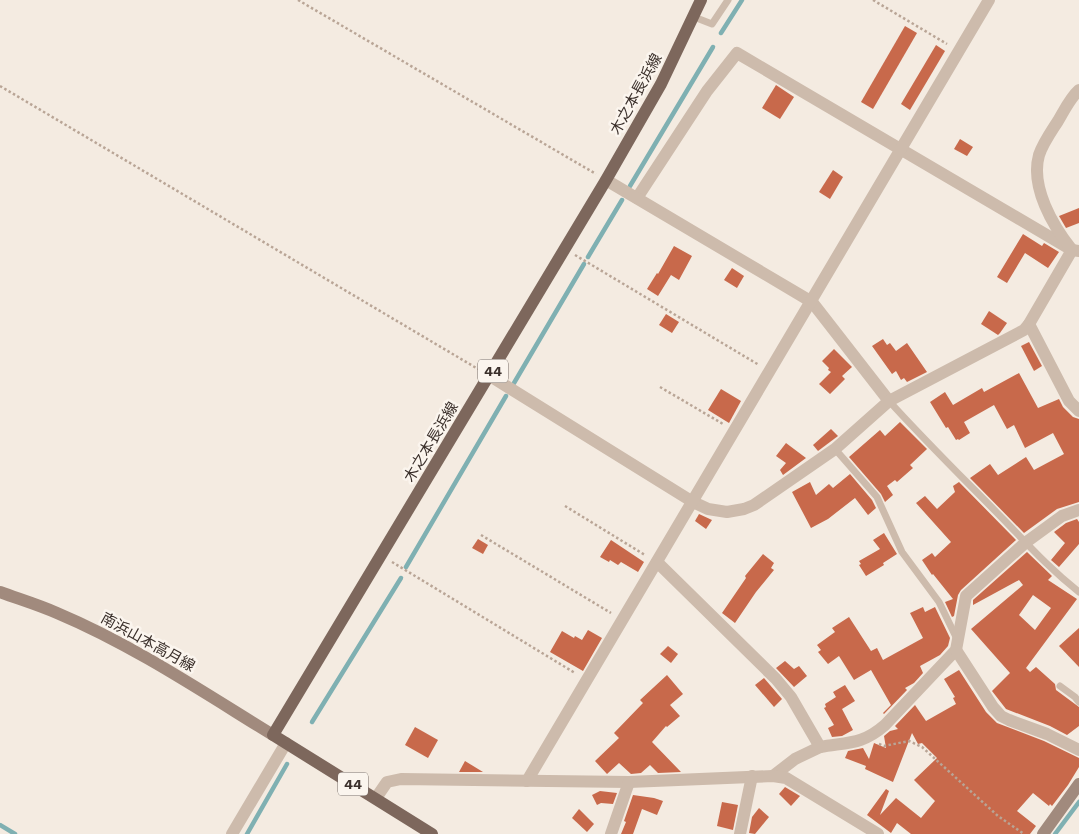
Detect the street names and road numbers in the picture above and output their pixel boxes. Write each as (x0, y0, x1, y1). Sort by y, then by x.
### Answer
street label: 木之本長浜線 (606, 50, 666, 138)
road number: 44 (478, 360, 508, 382)
street label: 木之本長浜線 (400, 399, 462, 485)
street label: 南浜山本高月線 (98, 609, 198, 675)
road number: 44 (338, 772, 368, 796)

